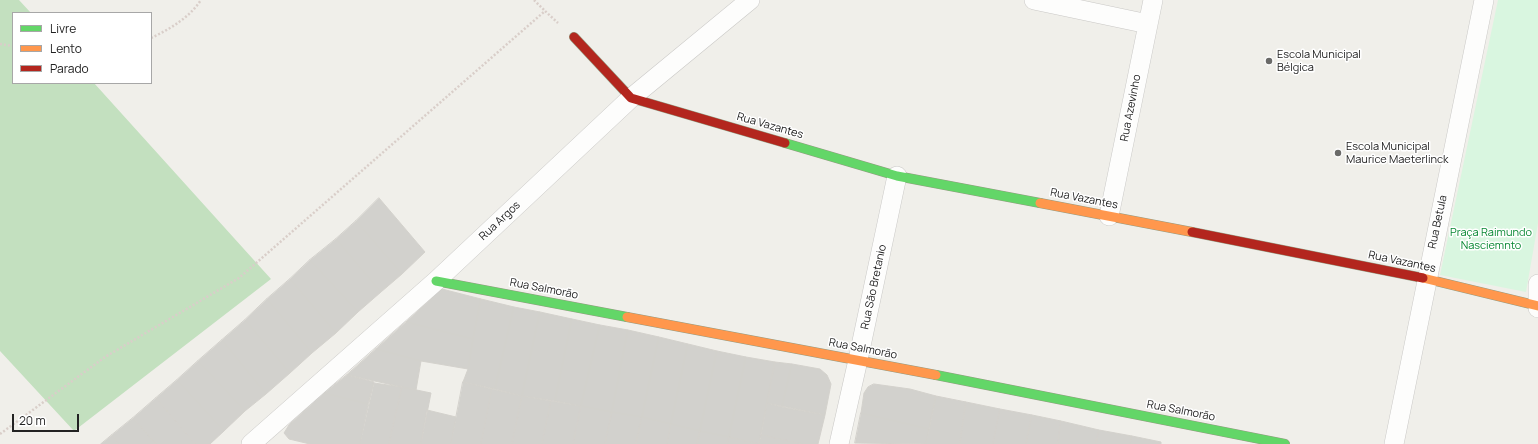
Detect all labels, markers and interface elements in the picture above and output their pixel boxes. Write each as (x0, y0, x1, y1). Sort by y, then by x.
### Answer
legend (12, 12, 152, 84)
text: Livre (50, 20, 76, 37)
text: Lento (50, 40, 82, 57)
place label: Escola Municipal Bélgica (1277, 48, 1361, 74)
marker: Escola Municipal Bélgica (1264, 56, 1274, 66)
text: Parado (50, 60, 89, 77)
street label: Rua Azevinho (1118, 73, 1144, 143)
street label: Rua Vazantes (735, 110, 805, 142)
place label: Escola Municipal Maurice Maeterlinck (1346, 140, 1449, 166)
marker: Escola Municipal Maurice Maeterlinck (1333, 148, 1343, 158)
street label: Rua Vazantes (1049, 186, 1119, 212)
street label: Rua Betula (1426, 194, 1450, 250)
street label: Rua Argos (477, 199, 523, 243)
park label: Praça Raimundo Nasciemnto (1450, 226, 1532, 252)
street label: Rua São Bretanio (859, 243, 889, 331)
street label: Rua Vazantes (1367, 248, 1437, 276)
street label: Rua Salmorão (509, 276, 579, 302)
street label: Rua Salmorão (828, 336, 898, 362)
street label: Rua Salmorão (1146, 398, 1216, 424)
scale bar (14, 406, 81, 432)
text: 20 m (19, 412, 46, 429)

